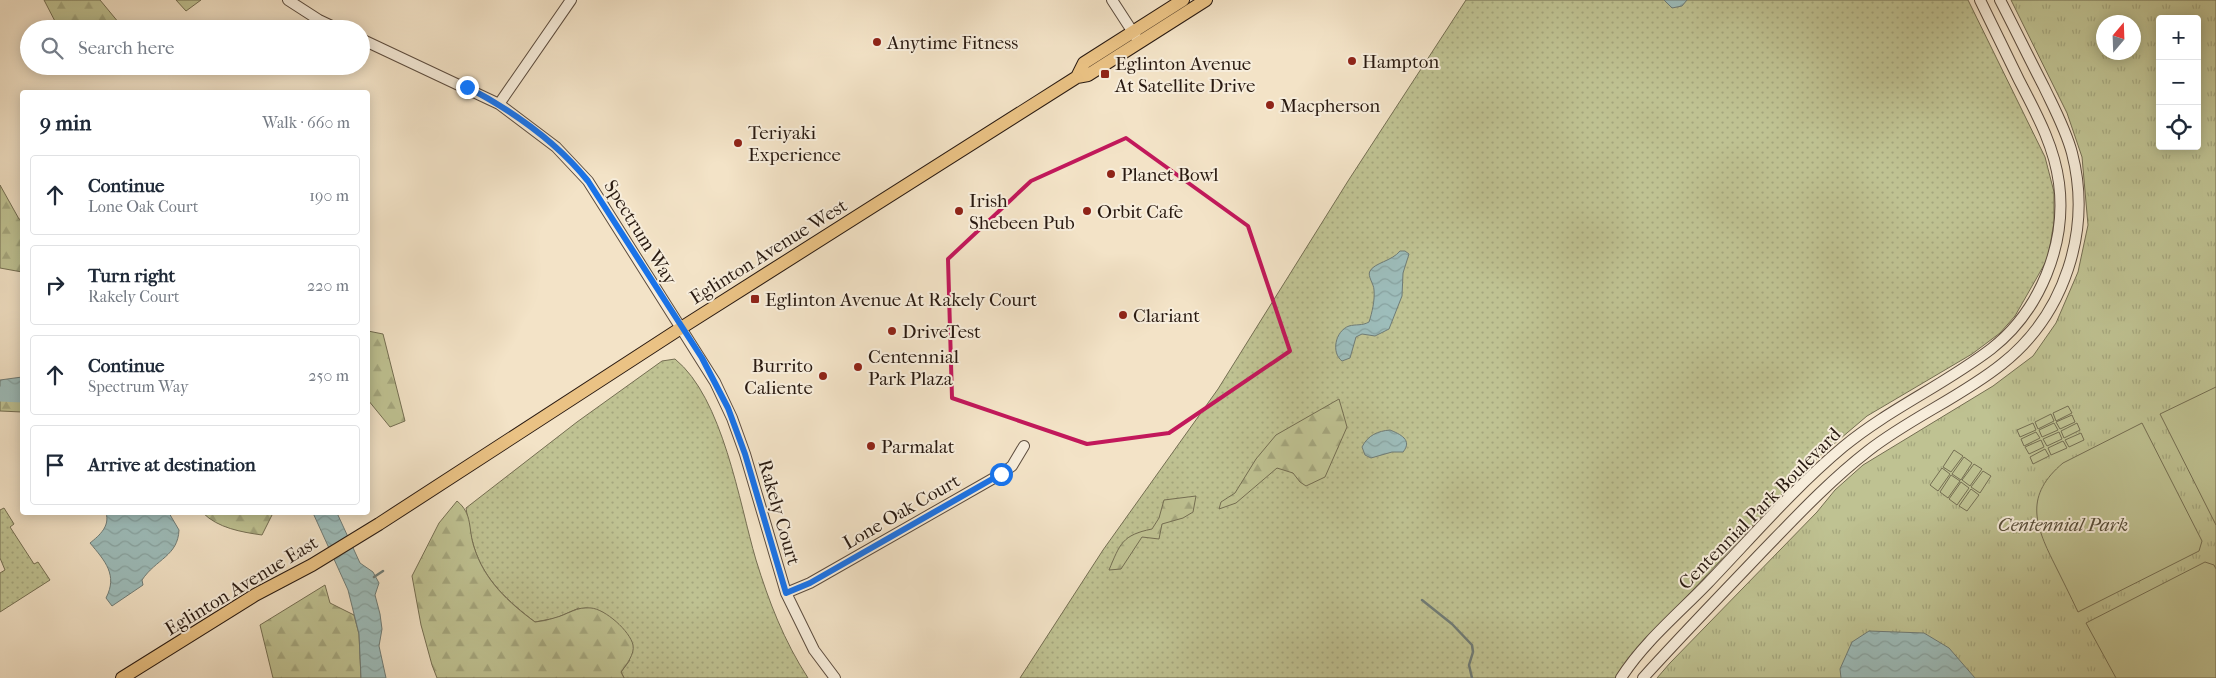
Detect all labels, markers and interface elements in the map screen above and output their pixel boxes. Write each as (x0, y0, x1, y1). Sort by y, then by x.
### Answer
north arrow (2096, 15, 2141, 60)
map controls (2156, 15, 2201, 150)
button: + (2156, 15, 2201, 60)
search box (20, 20, 370, 75)
place label: Anytime Fitness (886, 32, 1018, 54)
icon: search (38, 34, 66, 62)
marker: Anytime Fitness (871, 36, 883, 48)
text: Search here (78, 37, 174, 59)
place label: Hampton (1362, 51, 1439, 73)
place label: Eglinton Avenue At Satellite Drive (1114, 53, 1255, 97)
marker: Hampton (1346, 55, 1358, 67)
button: − (2156, 60, 2201, 105)
marker: Eglinton Avenue At Satellite Drive (1099, 68, 1111, 80)
route end (456, 76, 479, 99)
place label: Macpherson (1280, 95, 1380, 117)
marker: Macpherson (1264, 99, 1276, 111)
button: locate (2156, 105, 2201, 150)
text: 9 min (40, 111, 91, 135)
text: Walk · 660 m (262, 113, 350, 132)
place label: Teriyaki Experience (748, 122, 841, 166)
marker: Teriyaki Experience (732, 137, 744, 149)
place label: Planet Bowl (1121, 164, 1219, 186)
marker: Planet Bowl (1105, 168, 1117, 180)
text: Continue (88, 175, 164, 197)
street label: Spectrum Way (599, 176, 682, 290)
icon: ahead (41, 181, 69, 209)
text: 190 m (309, 186, 349, 205)
place label: Irish Shebeen Pub (969, 190, 1075, 234)
street label: Eglinton Avenue West (686, 194, 851, 309)
text: Lone Oak Court (88, 197, 198, 216)
place label: Orbit Cafe (1097, 201, 1183, 223)
marker: Irish Shebeen Pub (953, 205, 965, 217)
marker: Orbit Cafe (1081, 205, 1093, 217)
text: Turn right (88, 265, 175, 287)
icon: right (41, 271, 69, 299)
text: 220 m (307, 276, 349, 295)
text: Rakely Court (88, 287, 180, 306)
place label: Eglinton Avenue At Rakely Court (765, 289, 1037, 311)
marker: Eglinton Avenue At Rakely Court (749, 293, 761, 305)
place label: Clariant (1133, 305, 1200, 327)
marker: Clariant (1117, 309, 1129, 321)
place label: DriveTest (902, 321, 981, 343)
marker: DriveTest (886, 325, 898, 337)
place label: Centennial Park Plaza (868, 346, 959, 390)
text: Continue (88, 355, 164, 377)
place label: Burrito Caliente (744, 355, 813, 399)
icon: ahead (41, 361, 69, 389)
marker: Centennial Park Plaza (852, 361, 864, 373)
text: 250 m (308, 366, 349, 385)
marker: Burrito Caliente (817, 370, 829, 382)
text: Spectrum Way (88, 377, 189, 396)
street label: Centennial Park Boulevard (1674, 423, 1846, 594)
place label: Parmalat (881, 436, 955, 458)
marker: Parmalat (865, 440, 877, 452)
icon: arrive (41, 451, 69, 479)
text: Arrive at destination (88, 454, 256, 476)
street label: Rakely Court (753, 457, 805, 568)
route start (990, 463, 1013, 486)
street label: Lone Oak Court (839, 469, 964, 554)
park label: Centennial Park (1998, 514, 2128, 536)
street label: Eglinton Avenue East (161, 531, 322, 640)

